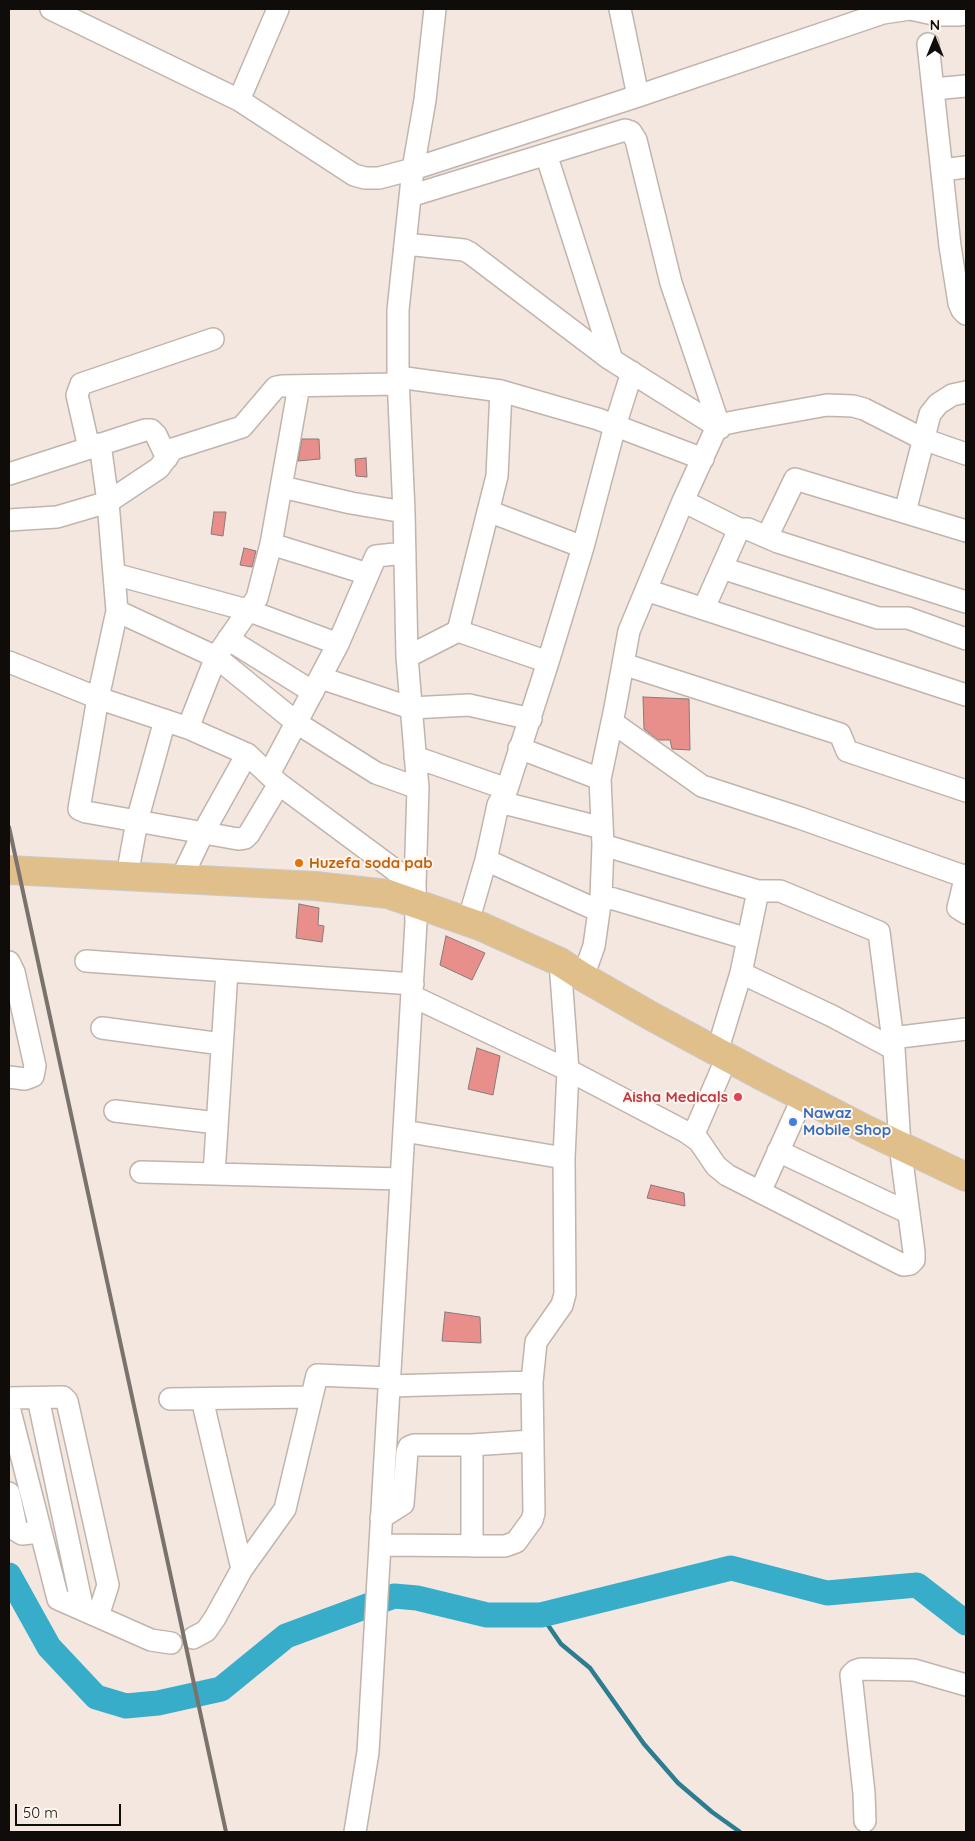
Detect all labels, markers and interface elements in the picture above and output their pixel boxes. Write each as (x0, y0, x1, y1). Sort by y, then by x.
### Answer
north arrow (910, 15, 960, 65)
text: N (930, 16, 940, 34)
place label: Huzefa soda pab (309, 854, 433, 872)
marker: Huzefa soda pab (293, 857, 305, 869)
place label: Aisha Medicals (623, 1088, 728, 1106)
marker: Aisha Medicals (732, 1091, 744, 1103)
place label: Nawaz Mobile Shop (803, 1104, 891, 1139)
marker: Nawaz Mobile Shop (787, 1116, 799, 1128)
scale bar (18, 1794, 124, 1826)
text: 50 m (23, 1803, 58, 1822)

